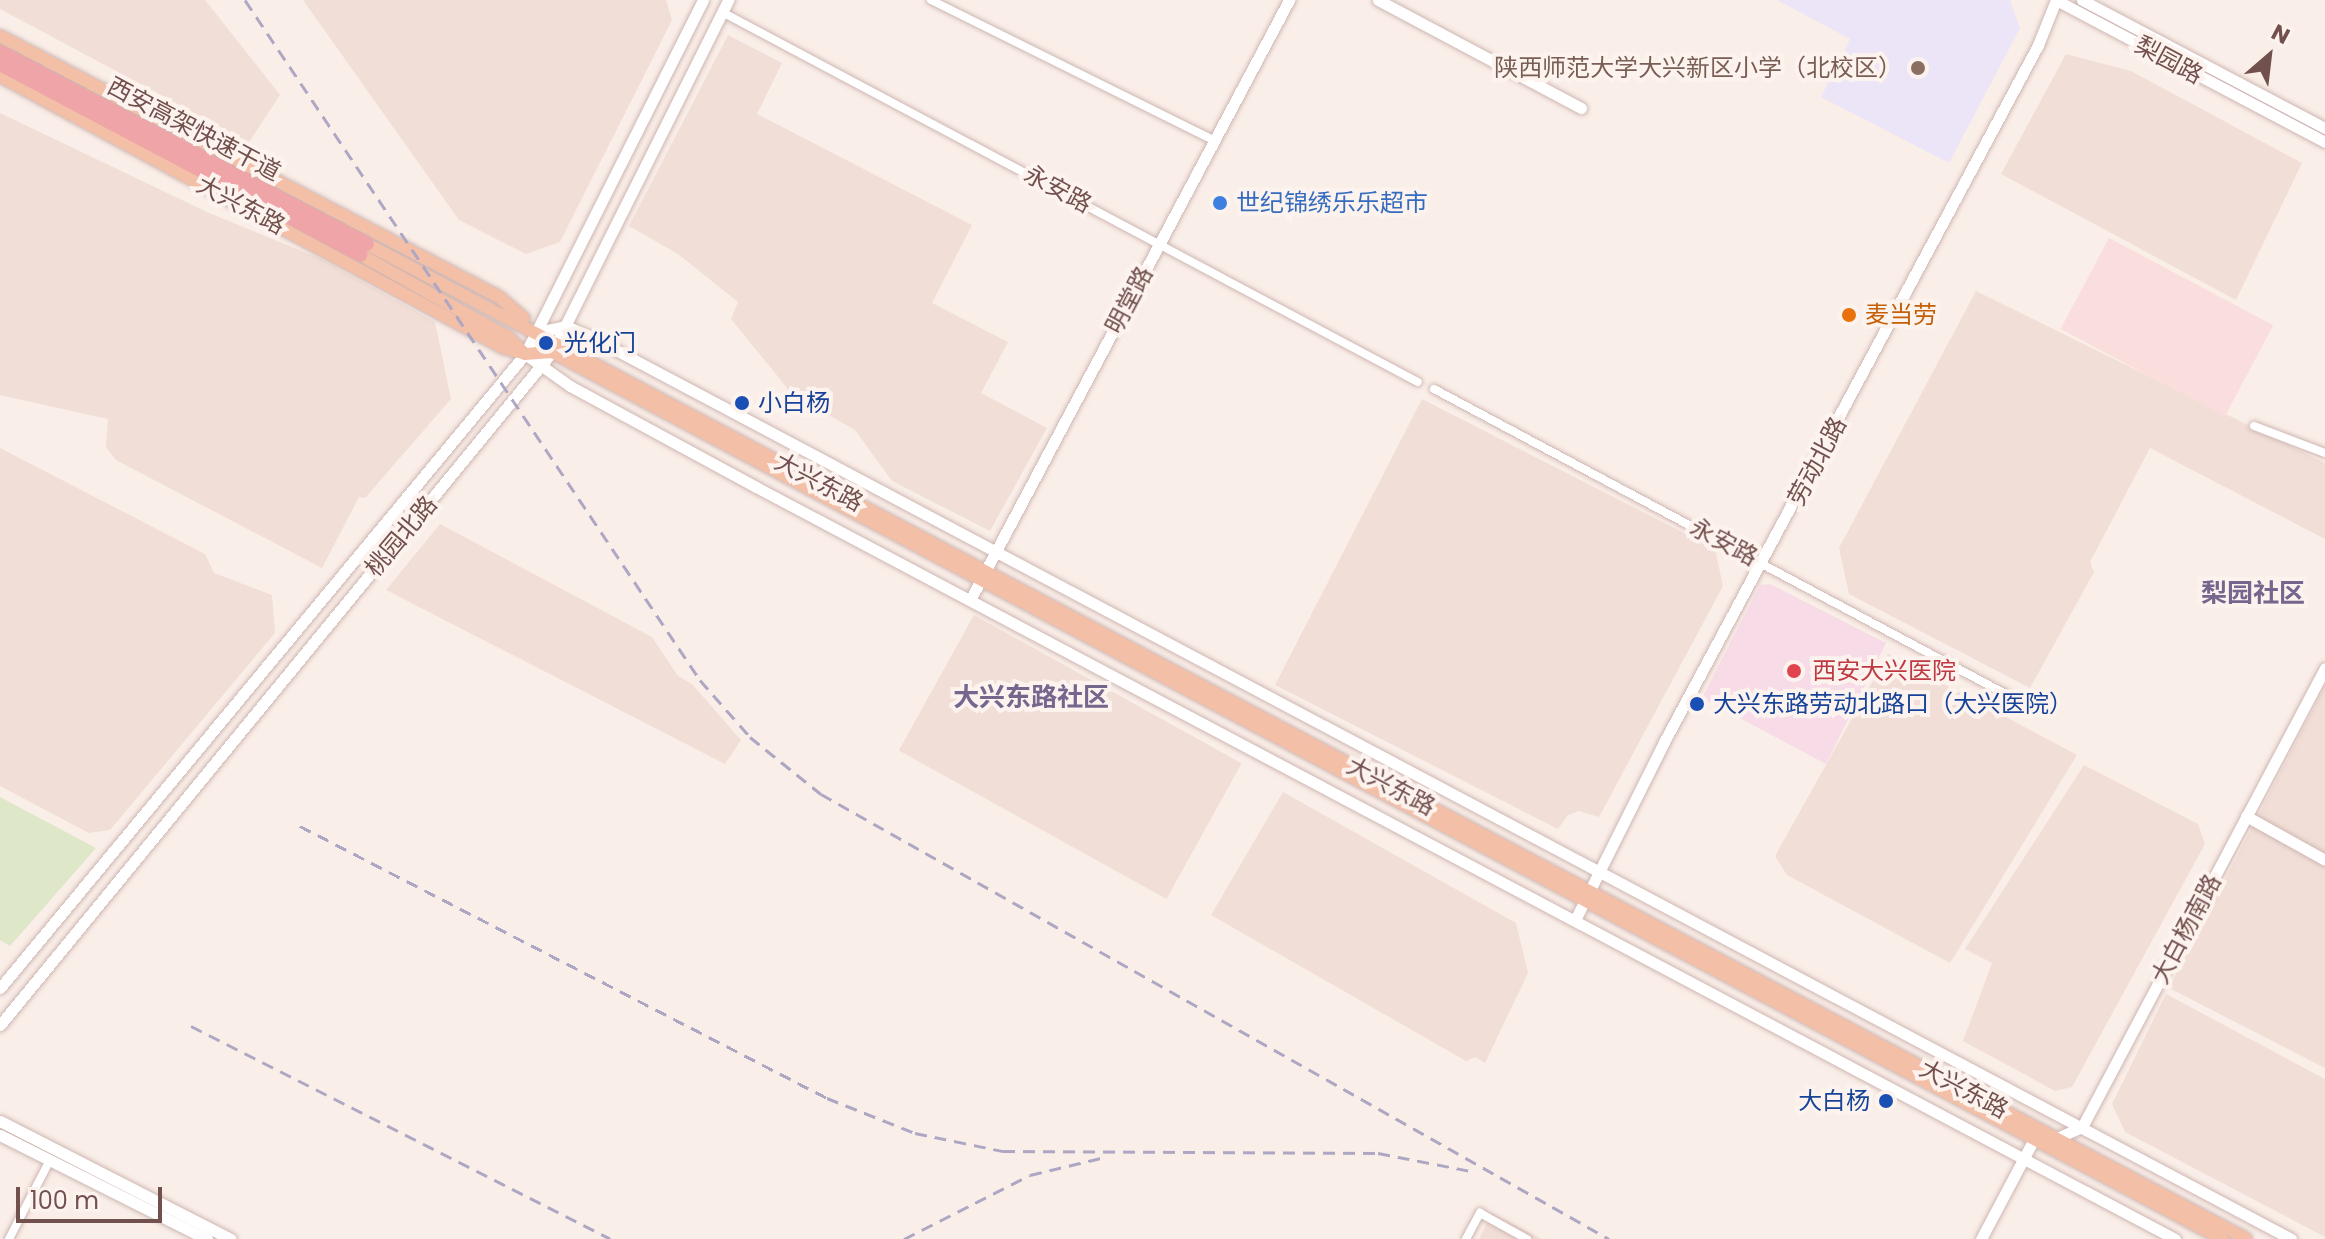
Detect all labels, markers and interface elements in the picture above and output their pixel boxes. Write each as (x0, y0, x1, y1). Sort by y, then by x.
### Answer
north arrow (2229, 16, 2309, 96)
text: N (2266, 17, 2295, 52)
street label: 梨园路 (2130, 30, 2208, 90)
place label: 陕西师范大学大兴新区小学（北校区） (1494, 54, 1902, 82)
marker: 陕西师范大学大兴新区小学（北校区） (1909, 59, 1927, 77)
street label: 西安高架快速干道 (102, 71, 286, 187)
street label: 永安路 (1019, 159, 1097, 219)
street label: 大兴东路 (192, 170, 290, 240)
place label: 世纪锦绣乐乐超市 (1236, 189, 1428, 217)
marker: 世纪锦绣乐乐超市 (1211, 194, 1229, 212)
street label: 明堂路 (1099, 261, 1159, 339)
place label: 麦当劳 (1865, 301, 1937, 329)
marker: 麦当劳 (1840, 306, 1858, 324)
place label: 光化门 (564, 329, 636, 357)
marker: 光化门 (535, 332, 557, 354)
place label: 小白杨 (758, 389, 830, 417)
marker: 小白杨 (733, 394, 751, 412)
street label: 劳动北路 (1782, 412, 1852, 510)
street label: 大兴东路 (770, 447, 868, 517)
street label: 桃园北路 (359, 490, 443, 582)
street label: 永安路 (1685, 512, 1763, 572)
district label: 梨园社区 (2201, 578, 2305, 610)
place label: 西安大兴医院 (1812, 657, 1956, 685)
marker: 西安大兴医院 (1783, 660, 1805, 682)
district label: 大兴东路社区 (953, 682, 1109, 714)
place label: 大兴东路劳动北路口（大兴医院） (1713, 690, 2073, 718)
marker: 大兴东路劳动北路口（大兴医院） (1688, 695, 1706, 713)
street label: 大兴东路 (1342, 751, 1440, 821)
street label: 大白杨南路 (2145, 869, 2227, 989)
street label: 大兴东路 (1915, 1054, 2013, 1124)
place label: 大白杨 (1798, 1087, 1870, 1115)
marker: 大白杨 (1877, 1092, 1895, 1110)
scale bar (20, 1171, 166, 1221)
text: 100 m (30, 1184, 99, 1217)

